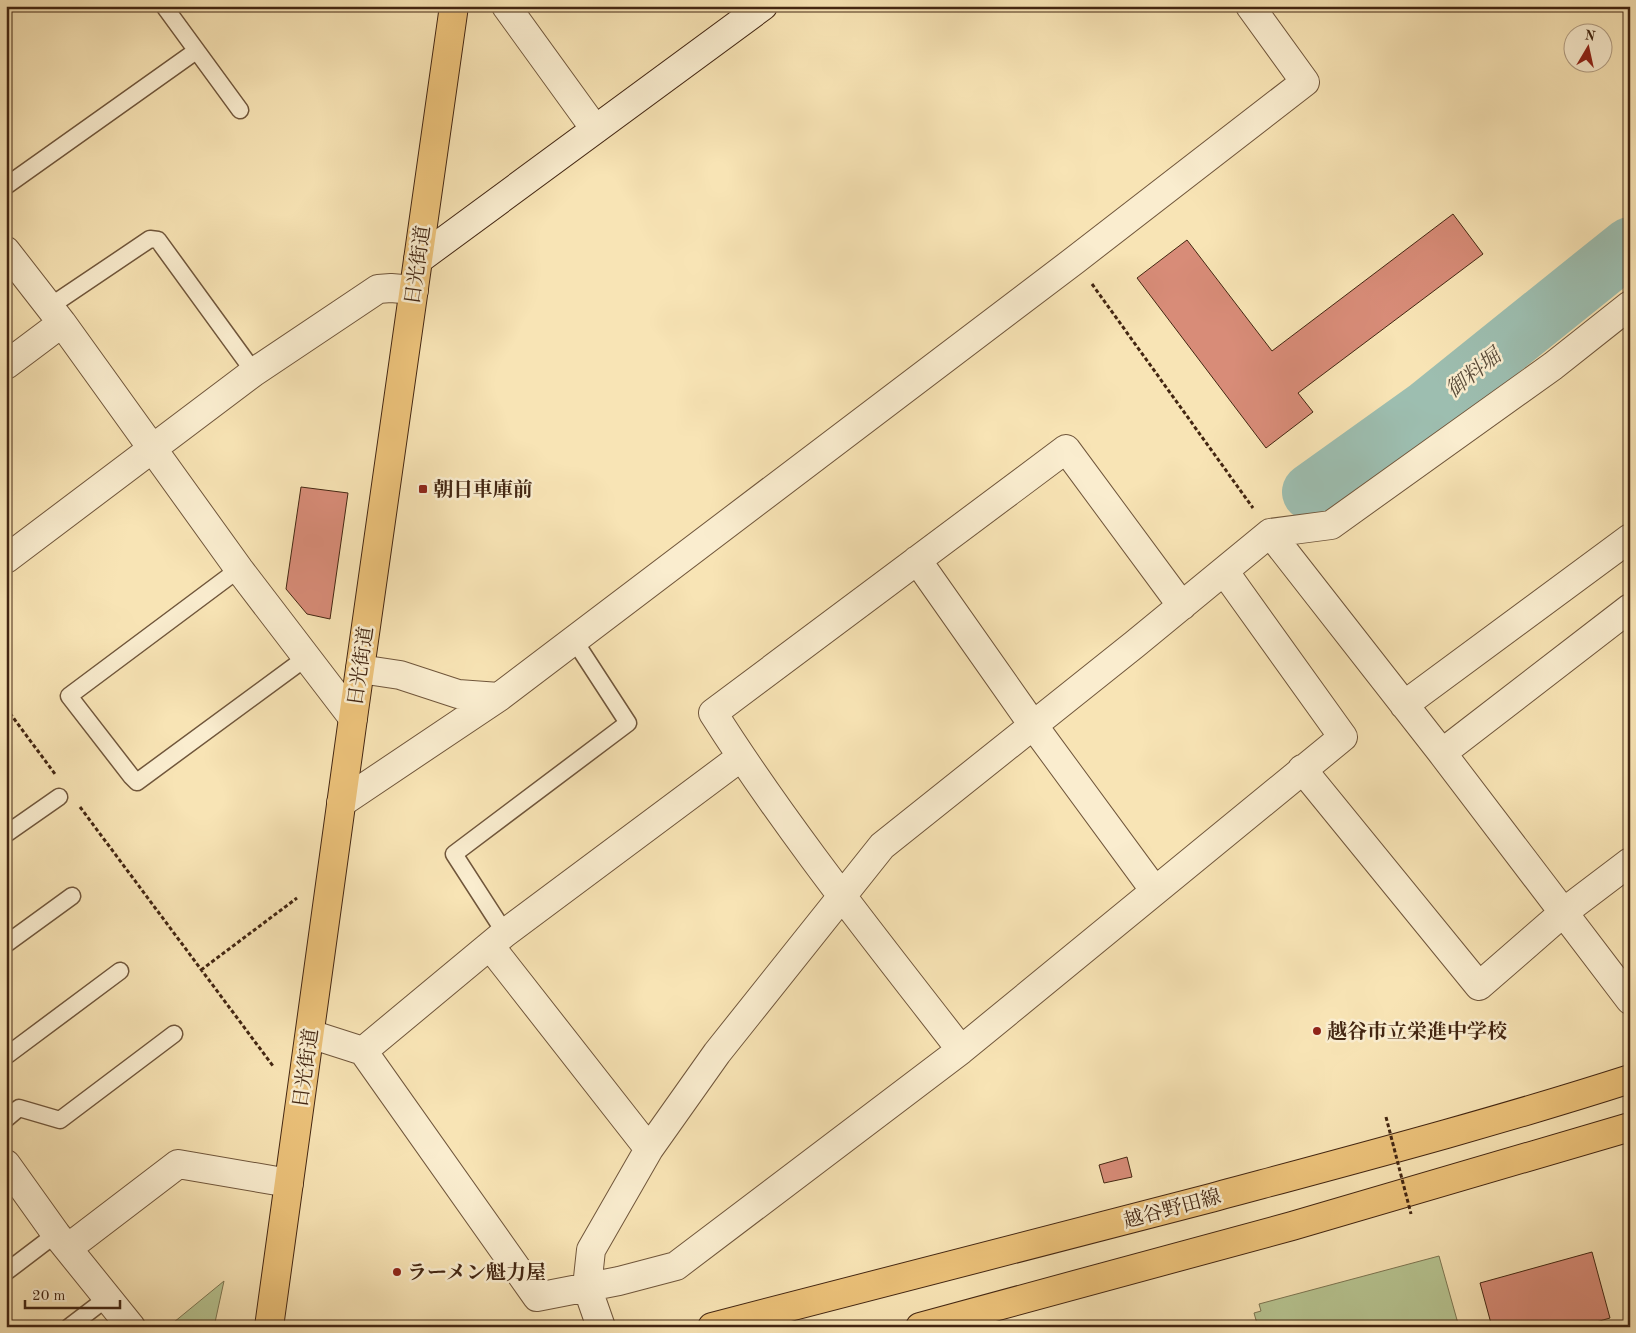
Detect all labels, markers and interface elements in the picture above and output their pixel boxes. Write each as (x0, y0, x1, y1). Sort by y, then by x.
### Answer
north arrow (1564, 22, 1614, 72)
text: N (1583, 28, 1597, 44)
street label: 日光街道 (402, 224, 434, 306)
water label: 御料堀 (1442, 343, 1507, 402)
place label: 朝日車庫前 (433, 478, 533, 501)
marker: 朝日車庫前 (417, 483, 429, 495)
street label: 日光街道 (345, 625, 377, 707)
place label: 越谷市立栄進中学校 (1327, 1020, 1507, 1043)
marker: 越谷市立栄進中学校 (1311, 1025, 1323, 1037)
street label: 日光街道 (290, 1027, 322, 1109)
street label: 越谷野田線 (1121, 1185, 1223, 1233)
place label: ラーメン魁力屋 (407, 1262, 546, 1284)
marker: ラーメン魁力屋 (391, 1266, 403, 1278)
scale bar (25, 1278, 120, 1310)
text: 20 m (32, 1289, 66, 1304)

